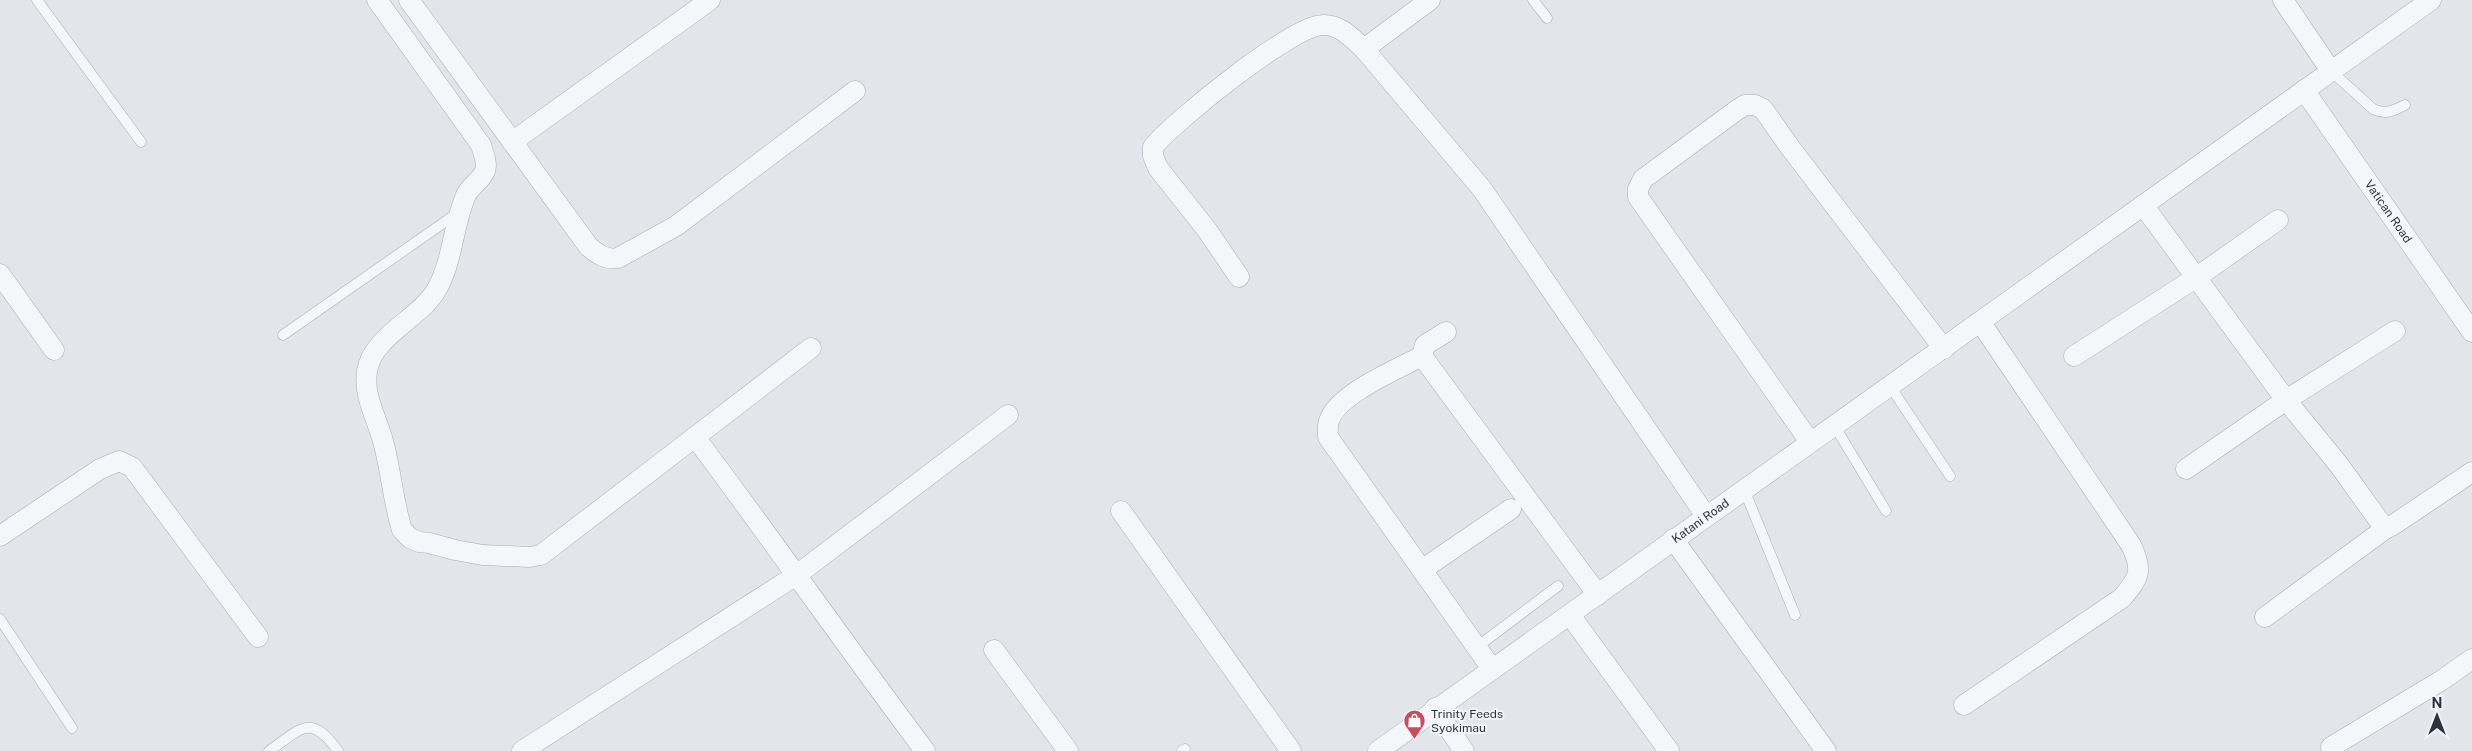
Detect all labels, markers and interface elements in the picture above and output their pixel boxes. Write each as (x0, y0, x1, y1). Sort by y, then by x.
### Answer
street label: Vatican Road (2362, 178, 2415, 246)
street label: Katani Road (1669, 496, 1732, 546)
north arrow (2412, 691, 2462, 741)
text: N (2432, 695, 2442, 711)
place label: Trinity Feeds Syokimau (1431, 707, 1503, 735)
shop icon: Trinity Feeds Syokimau (1403, 709, 1427, 740)

